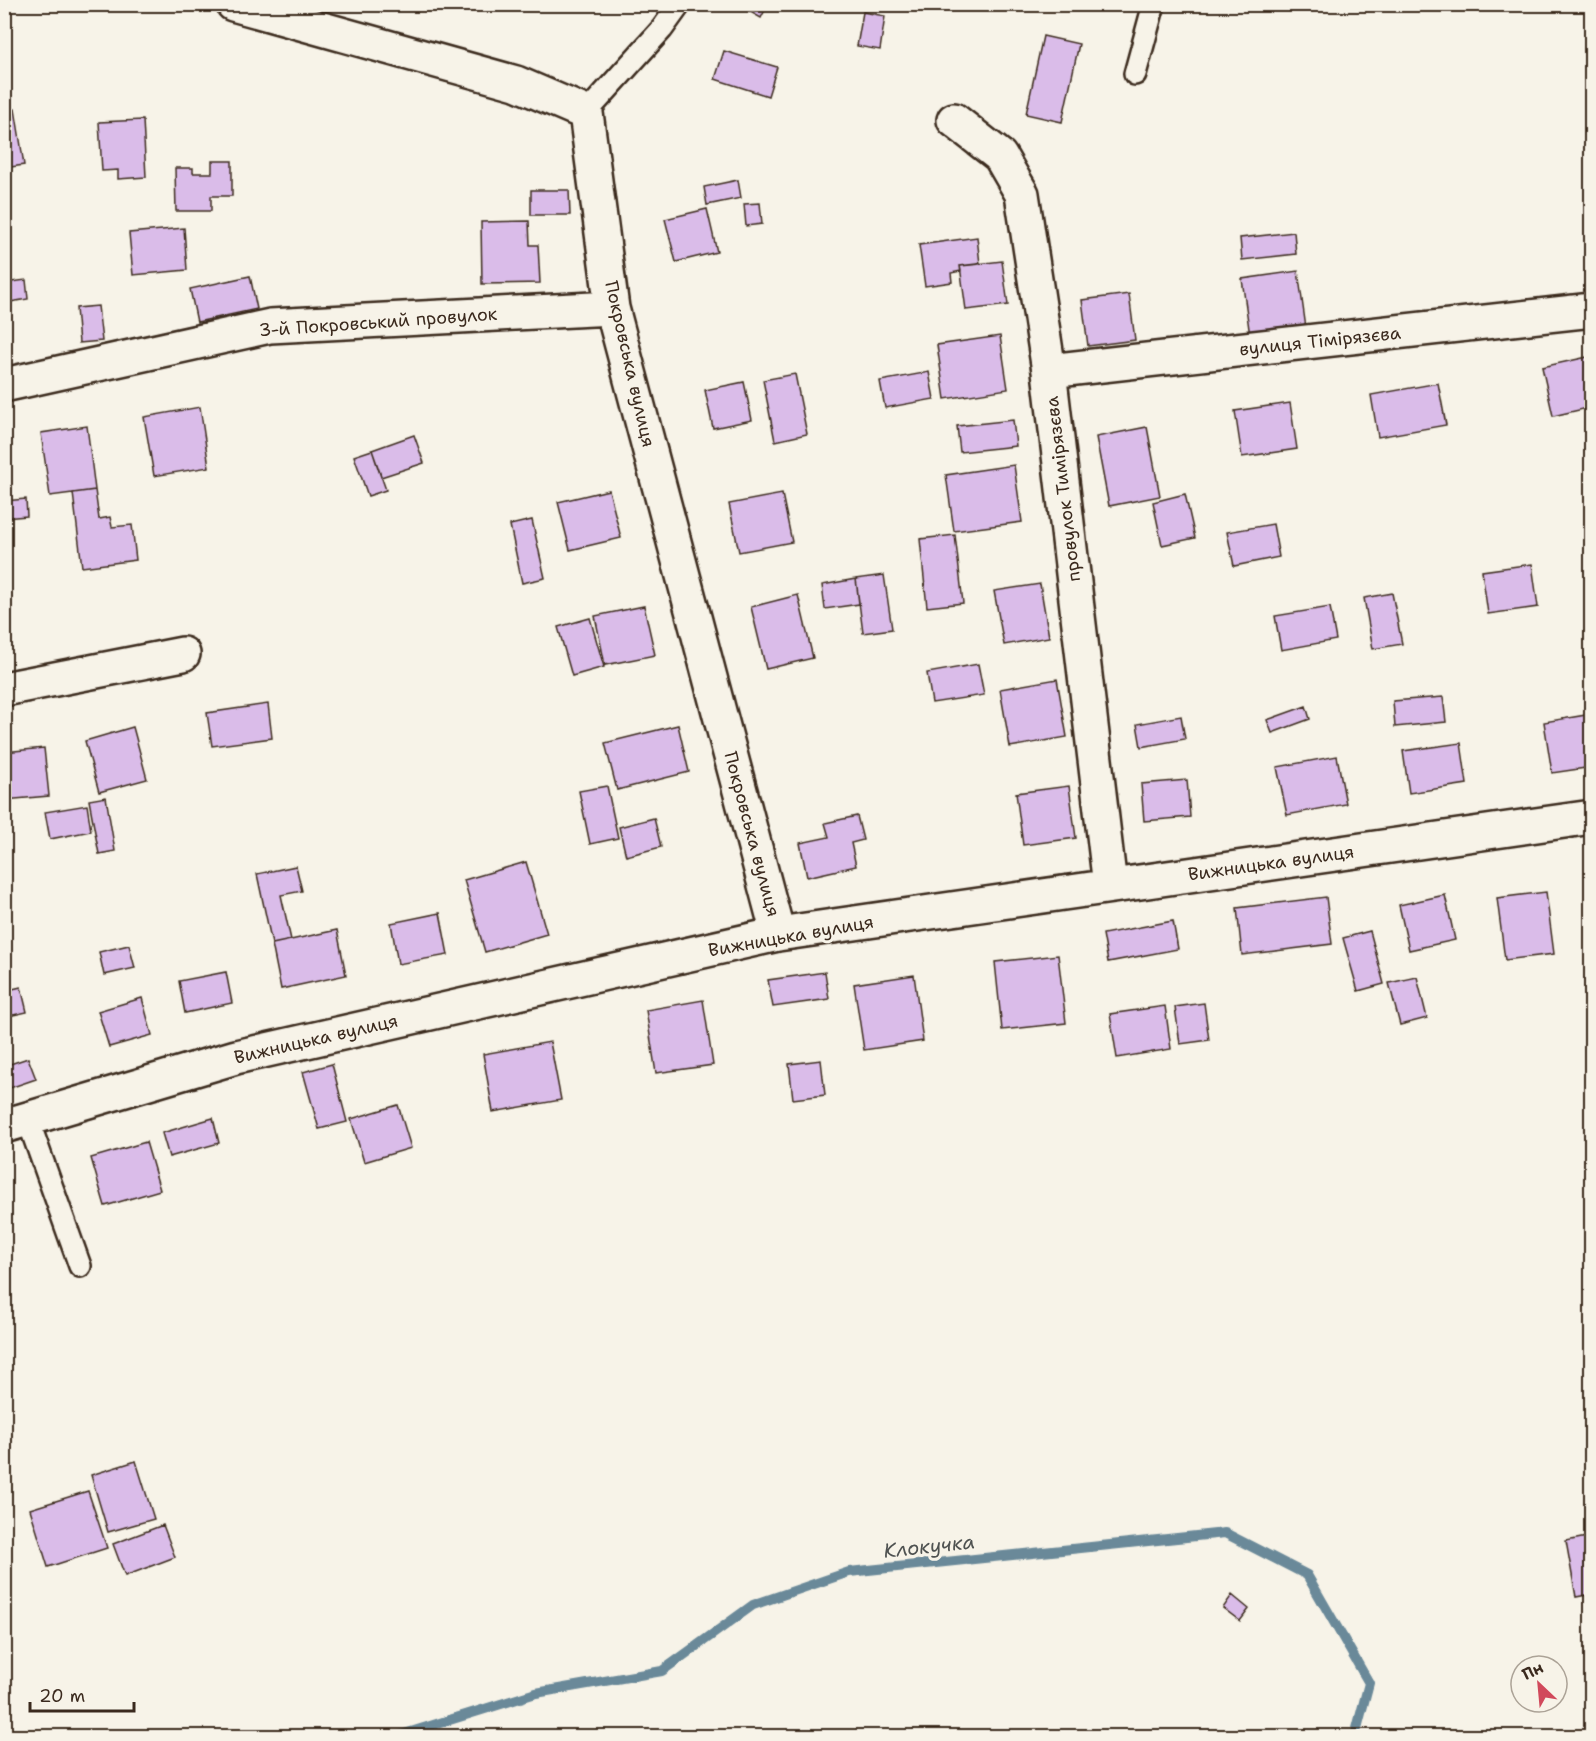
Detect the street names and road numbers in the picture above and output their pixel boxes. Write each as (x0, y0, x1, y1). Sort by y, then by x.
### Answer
street label: Покровська вулиця (599, 278, 661, 450)
street label: 3-й Покровський провулок (258, 302, 498, 342)
street label: вулиця Тімірязєва (1238, 321, 1402, 361)
street label: провулок Тимірязєва (1040, 395, 1086, 583)
street label: Покровська вулиця (718, 749, 786, 919)
street label: Вижницька вулиця (1186, 839, 1356, 887)
street label: Вижницька вулиця (706, 910, 876, 962)
street label: Вижницька вулиця (232, 1008, 400, 1070)

